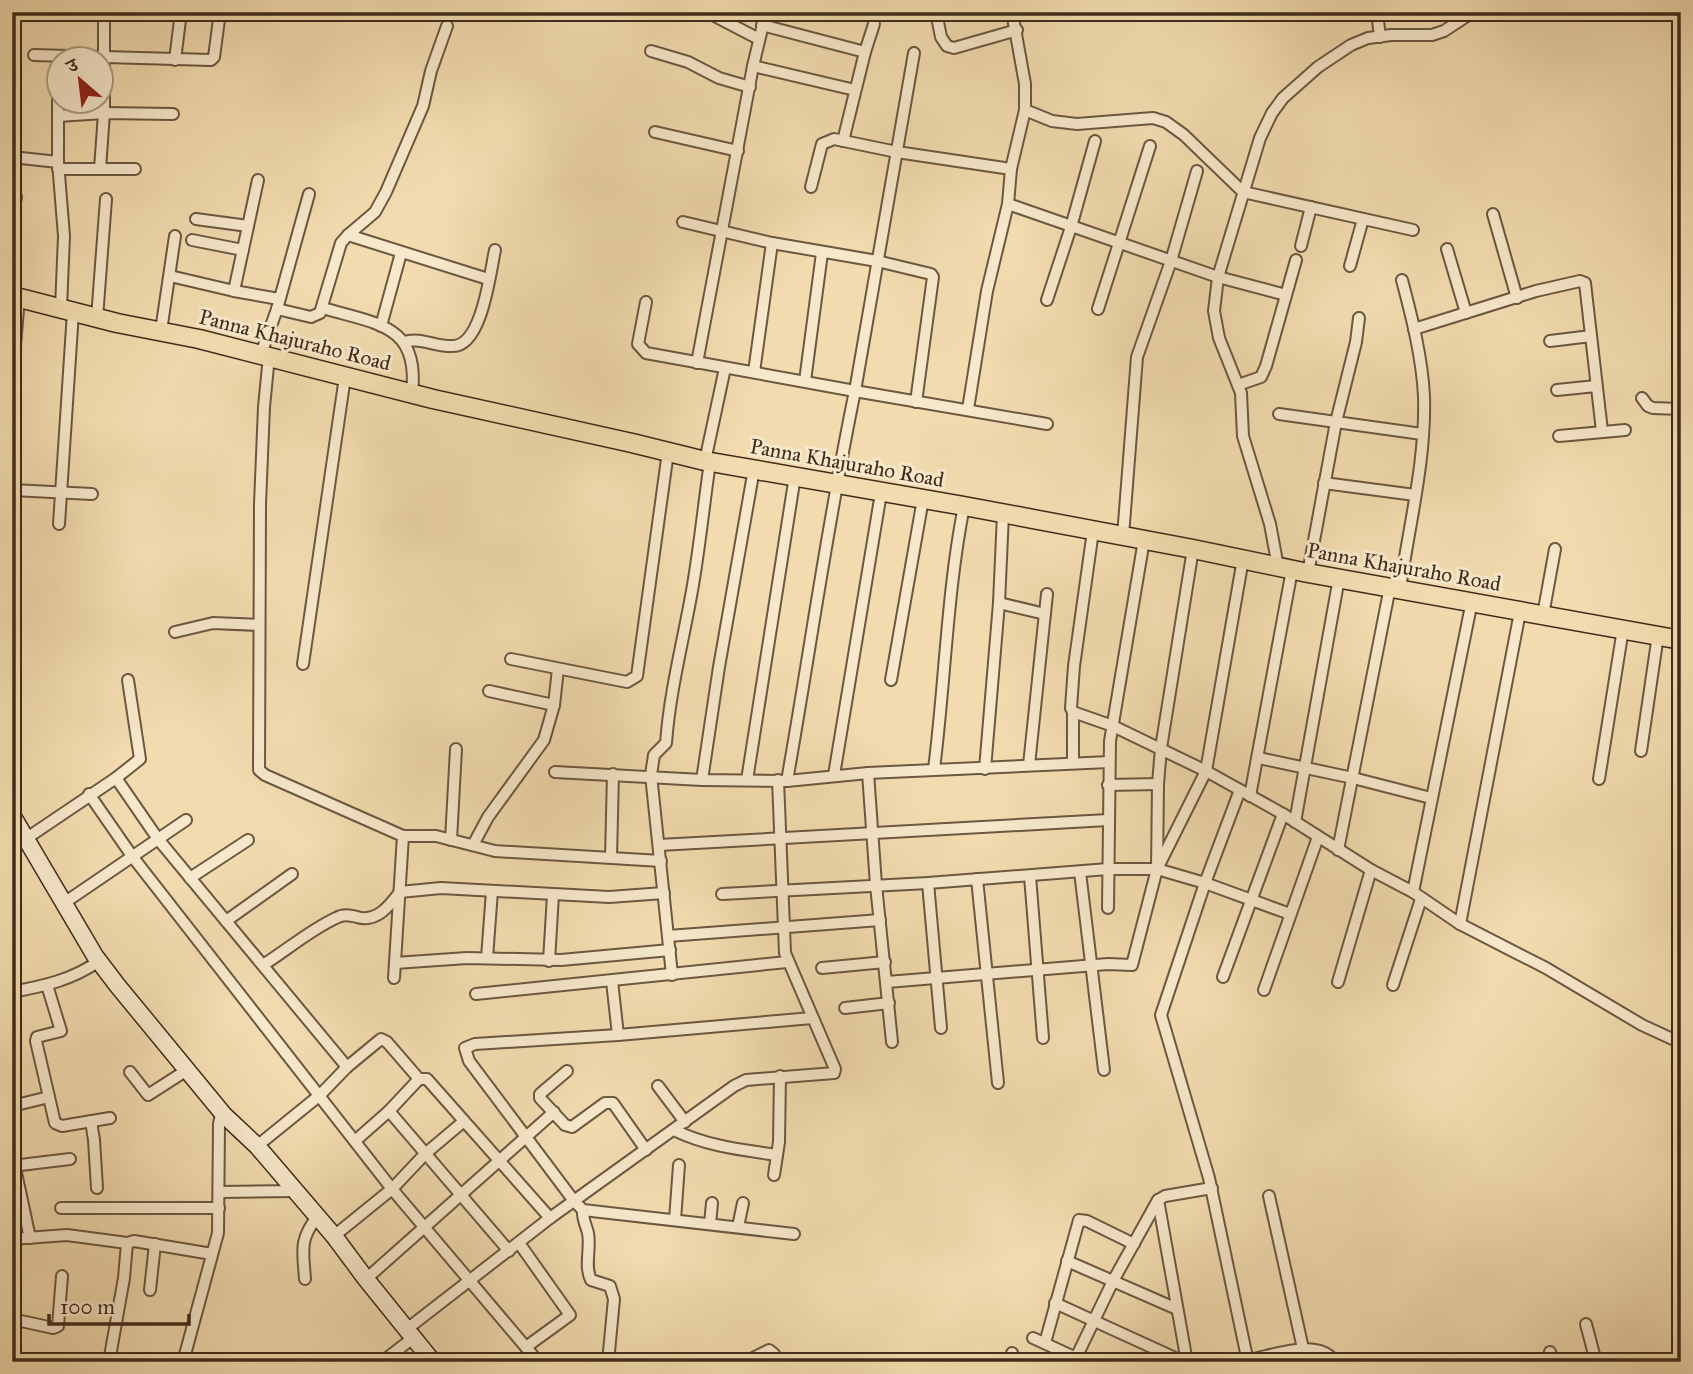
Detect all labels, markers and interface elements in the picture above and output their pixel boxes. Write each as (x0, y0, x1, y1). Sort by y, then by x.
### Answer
north arrow (46, 46, 116, 116)
text: उ (61, 52, 83, 79)
street label: Panna Khajuraho Road (196, 304, 394, 377)
street label: Panna Khajuraho Road (748, 433, 947, 493)
street label: Panna Khajuraho Road (1305, 537, 1504, 597)
scale bar (49, 1283, 189, 1327)
text: 100 m (60, 1294, 115, 1320)

